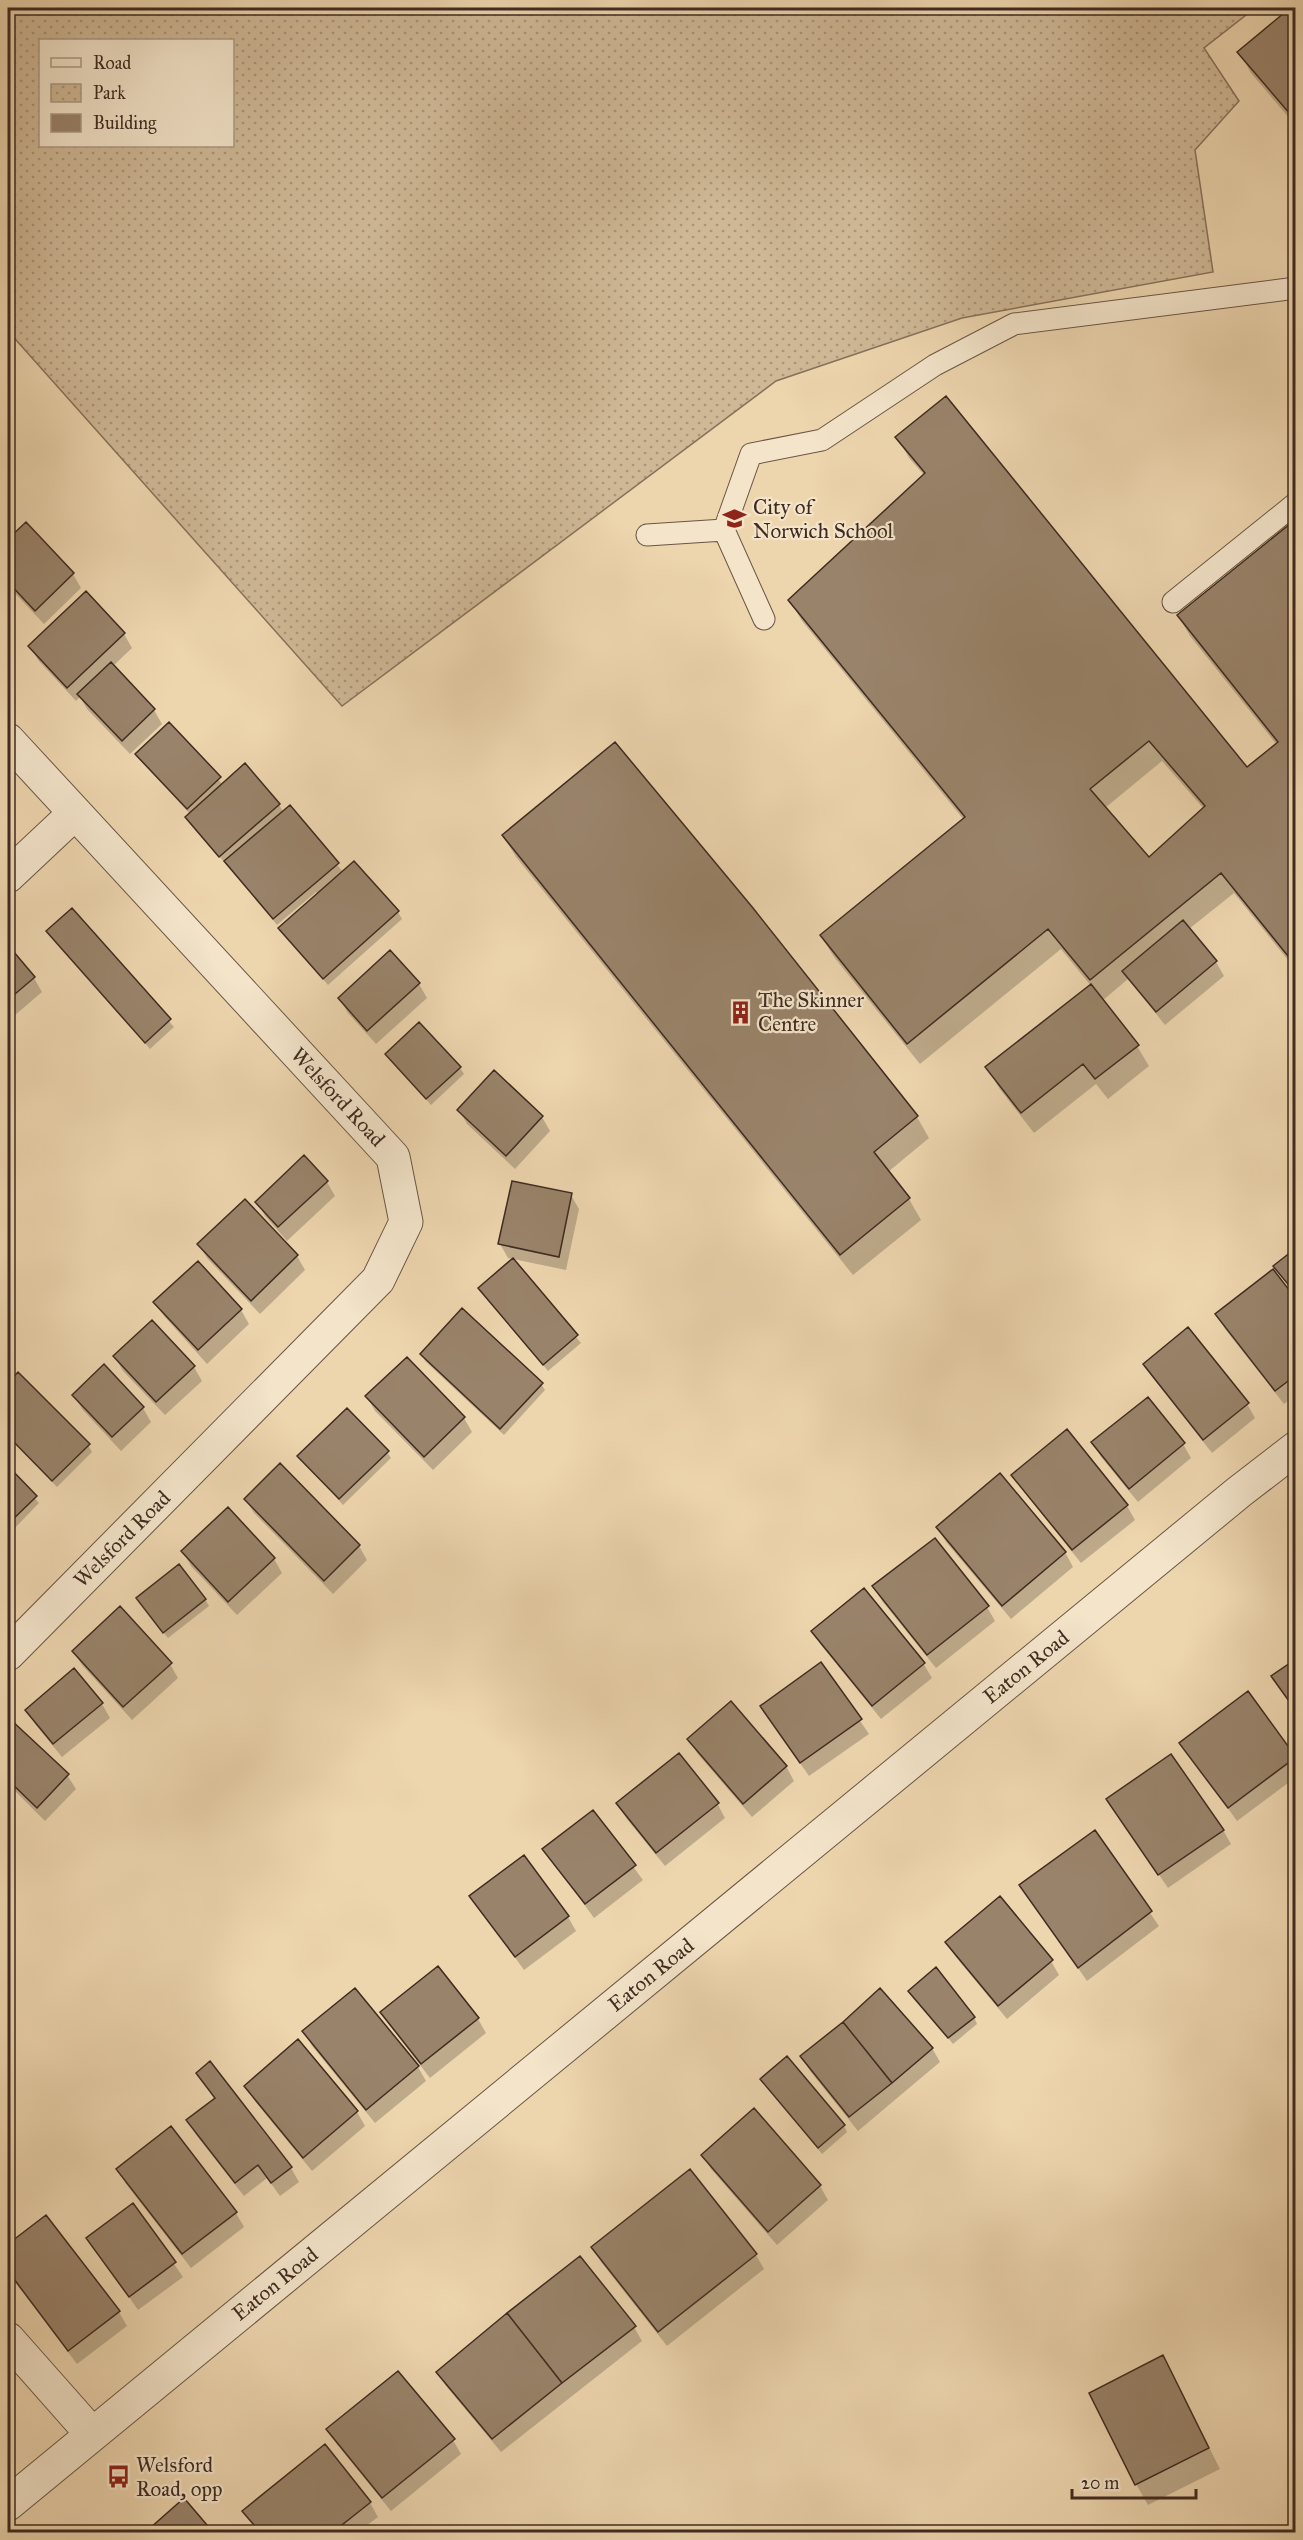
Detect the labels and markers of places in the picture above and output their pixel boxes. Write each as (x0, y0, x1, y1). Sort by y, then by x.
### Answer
place label: City of Norwich School (753, 494, 894, 544)
school or university icon: City of Norwich School (722, 506, 748, 532)
place label: The Skinner Centre (758, 987, 864, 1037)
building icon: The Skinner Centre (727, 999, 753, 1025)
place label: Welsford Road, opp (136, 2452, 222, 2502)
bus stop icon: Welsford Road, opp (105, 2464, 131, 2490)

